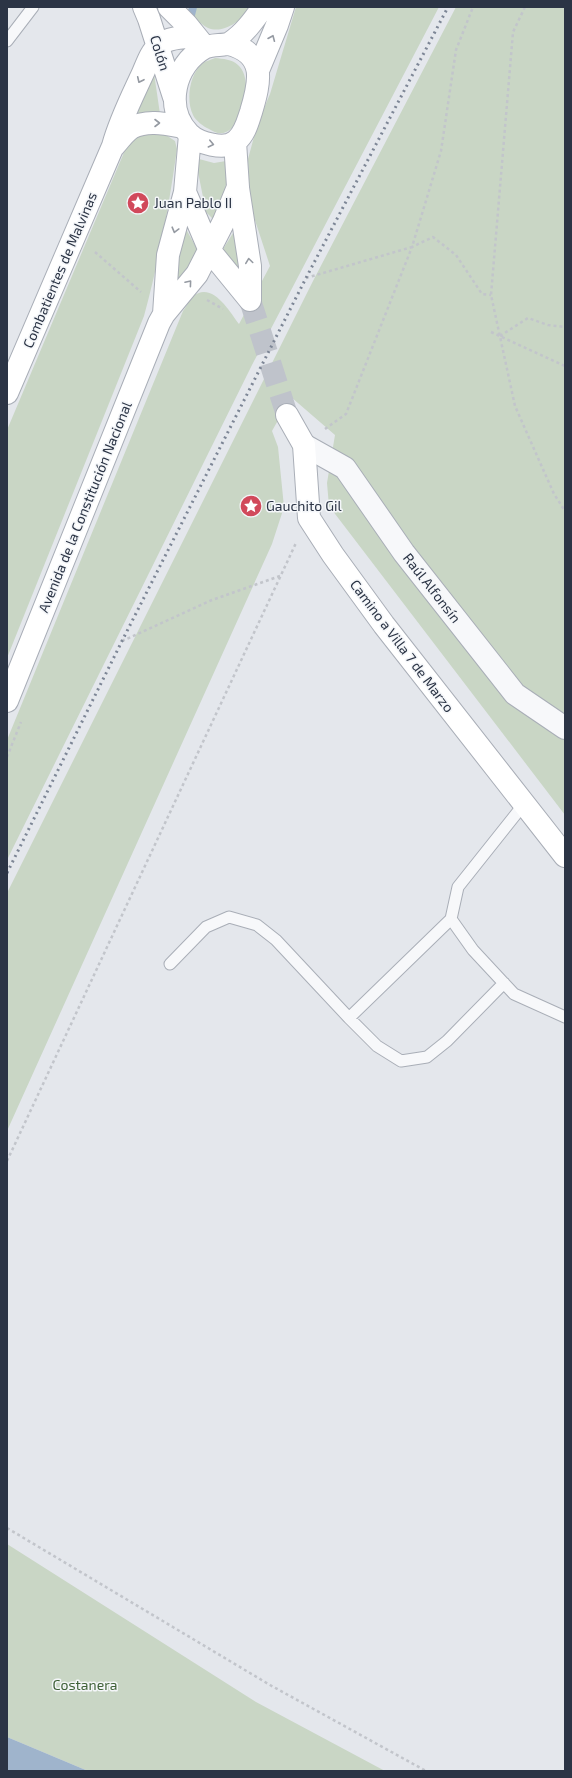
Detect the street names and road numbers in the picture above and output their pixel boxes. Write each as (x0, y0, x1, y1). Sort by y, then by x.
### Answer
street label: Colón (147, 33, 174, 73)
street label: Combatientes de Malvinas (19, 189, 100, 350)
street label: Avenida de la Constitución Nacional (34, 398, 135, 615)
street label: Raúl Alfonsín (400, 549, 465, 626)
street label: Camino a Villa 7 de Marzo (347, 576, 458, 715)

